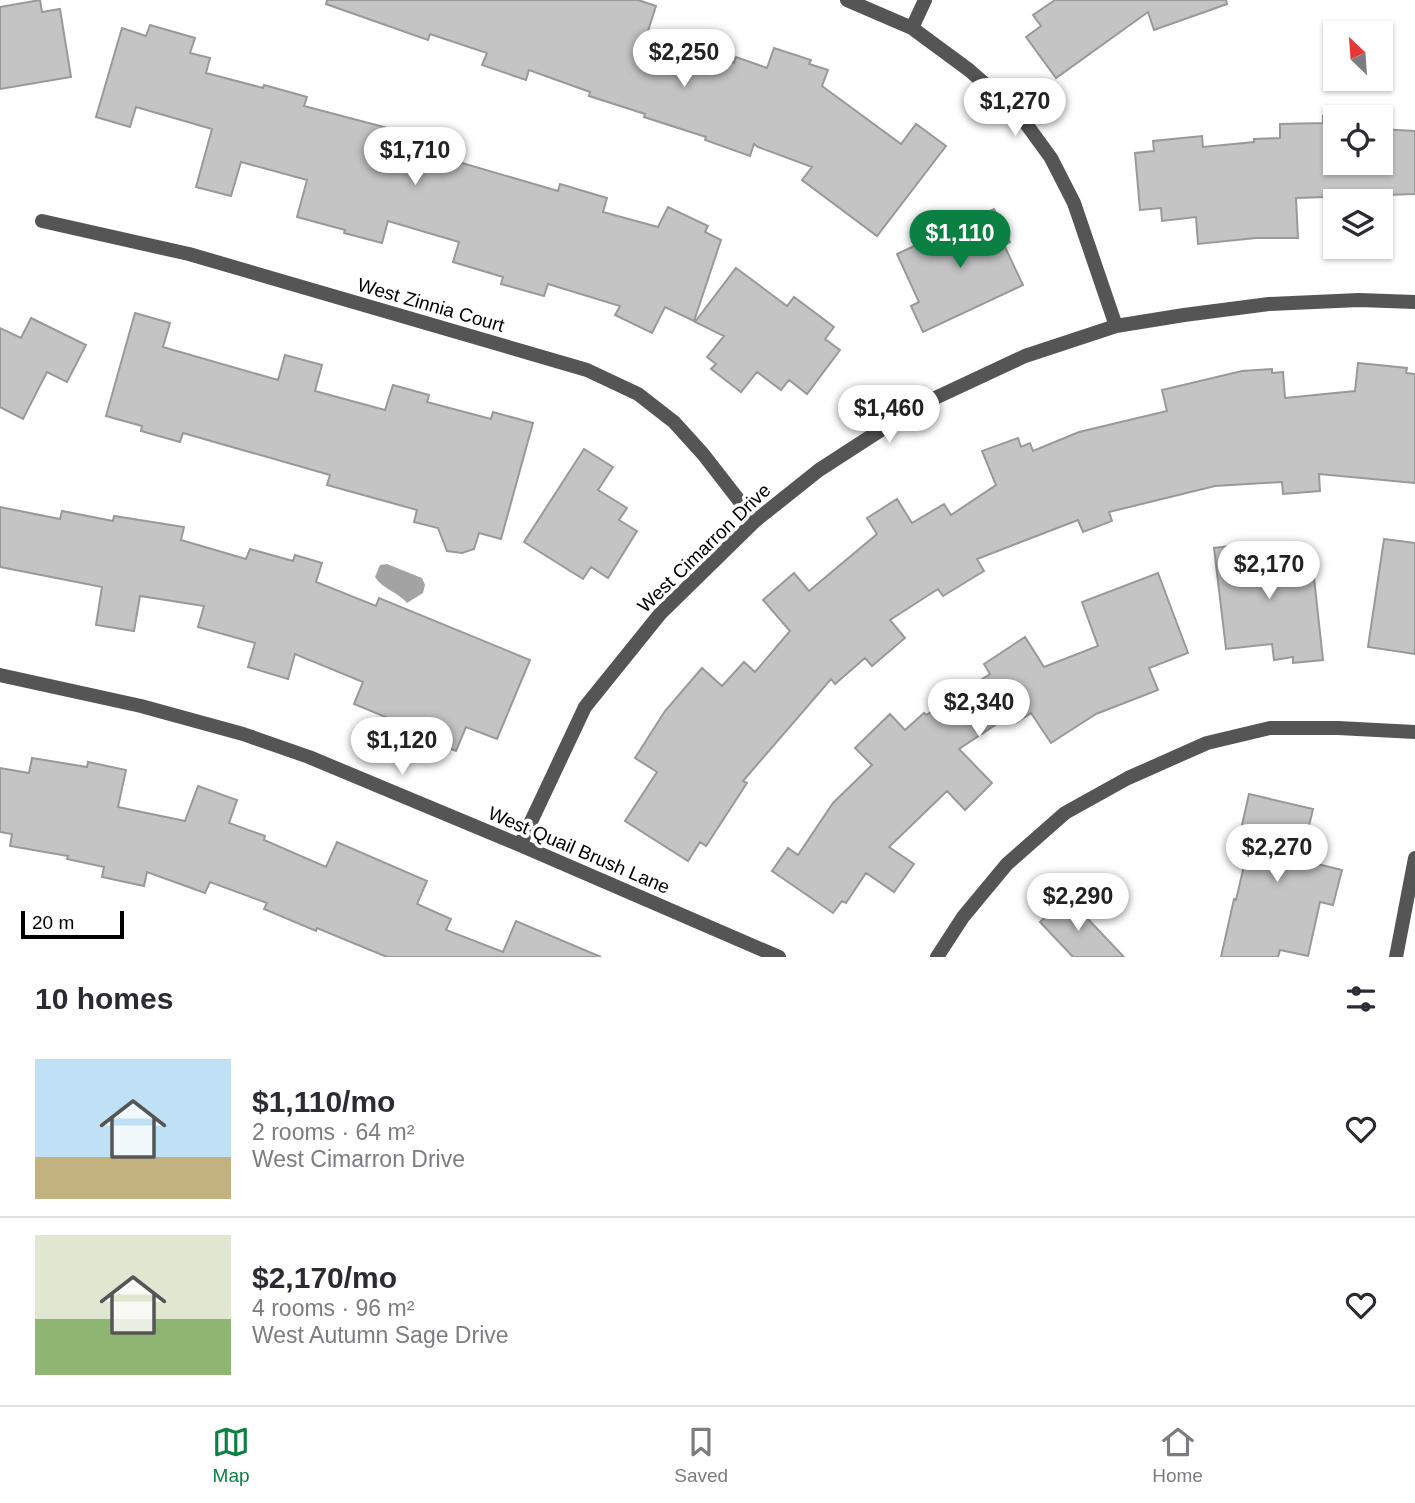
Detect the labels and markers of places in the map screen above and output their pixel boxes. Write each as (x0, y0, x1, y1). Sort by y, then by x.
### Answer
pin: $2,250 (627, 29, 741, 89)
pin: $1,270 (958, 78, 1072, 138)
pin: $1,710 (358, 128, 472, 187)
pin: $1,110 (903, 210, 1017, 270)
pin: $1,460 (832, 386, 946, 445)
pin: $2,170 (1212, 542, 1326, 601)
pin: $2,340 (922, 680, 1036, 739)
pin: $1,120 (345, 718, 459, 777)
pin: $2,270 (1220, 824, 1334, 884)
pin: $2,290 (1021, 874, 1135, 933)

